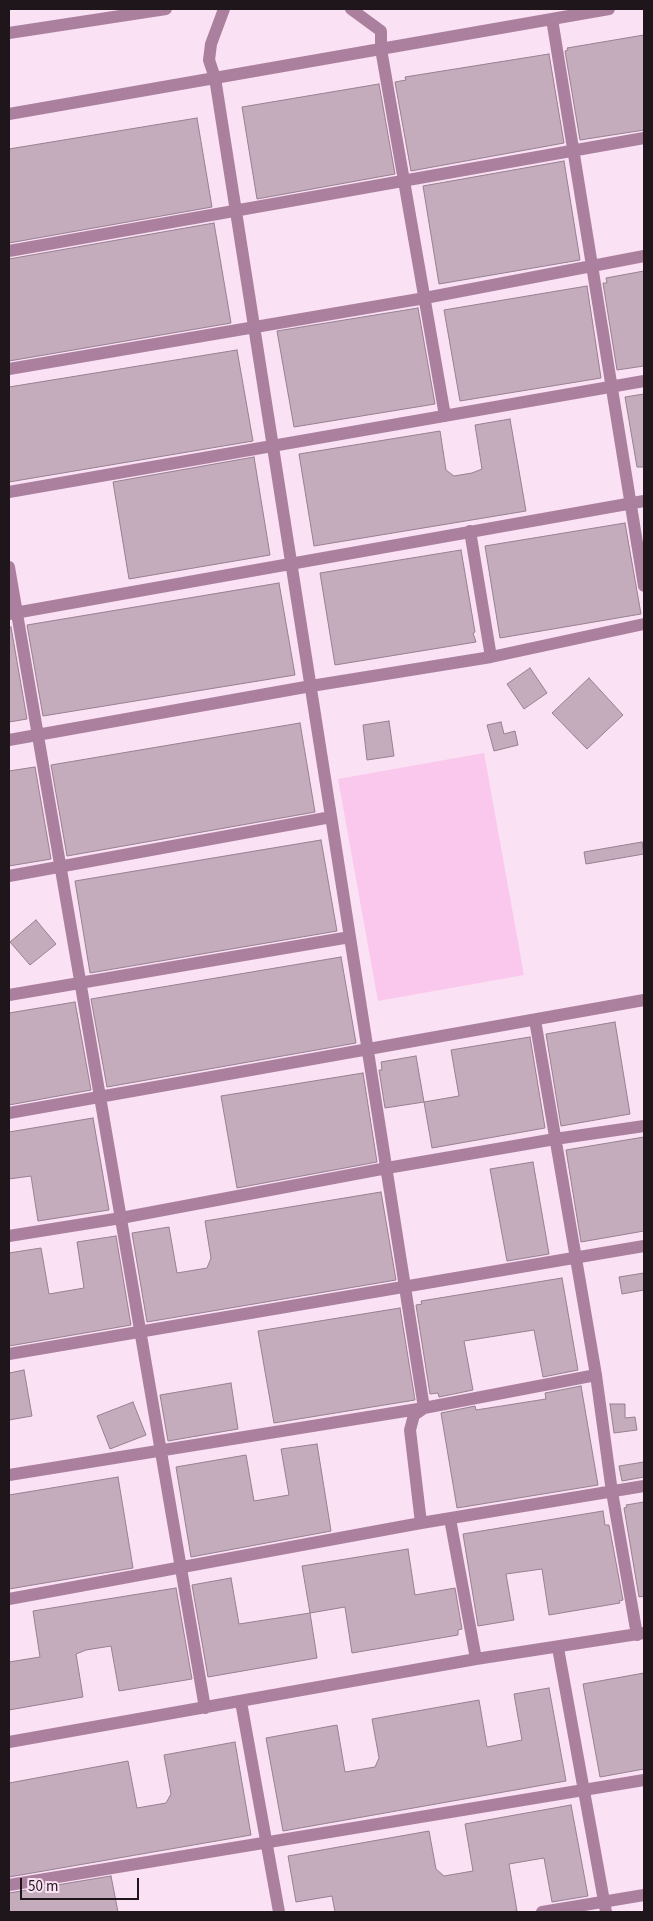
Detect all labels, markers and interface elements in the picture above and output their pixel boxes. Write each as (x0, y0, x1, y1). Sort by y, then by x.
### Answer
scale bar (22, 1868, 141, 1900)
text: 50 m (28, 1876, 58, 1897)

